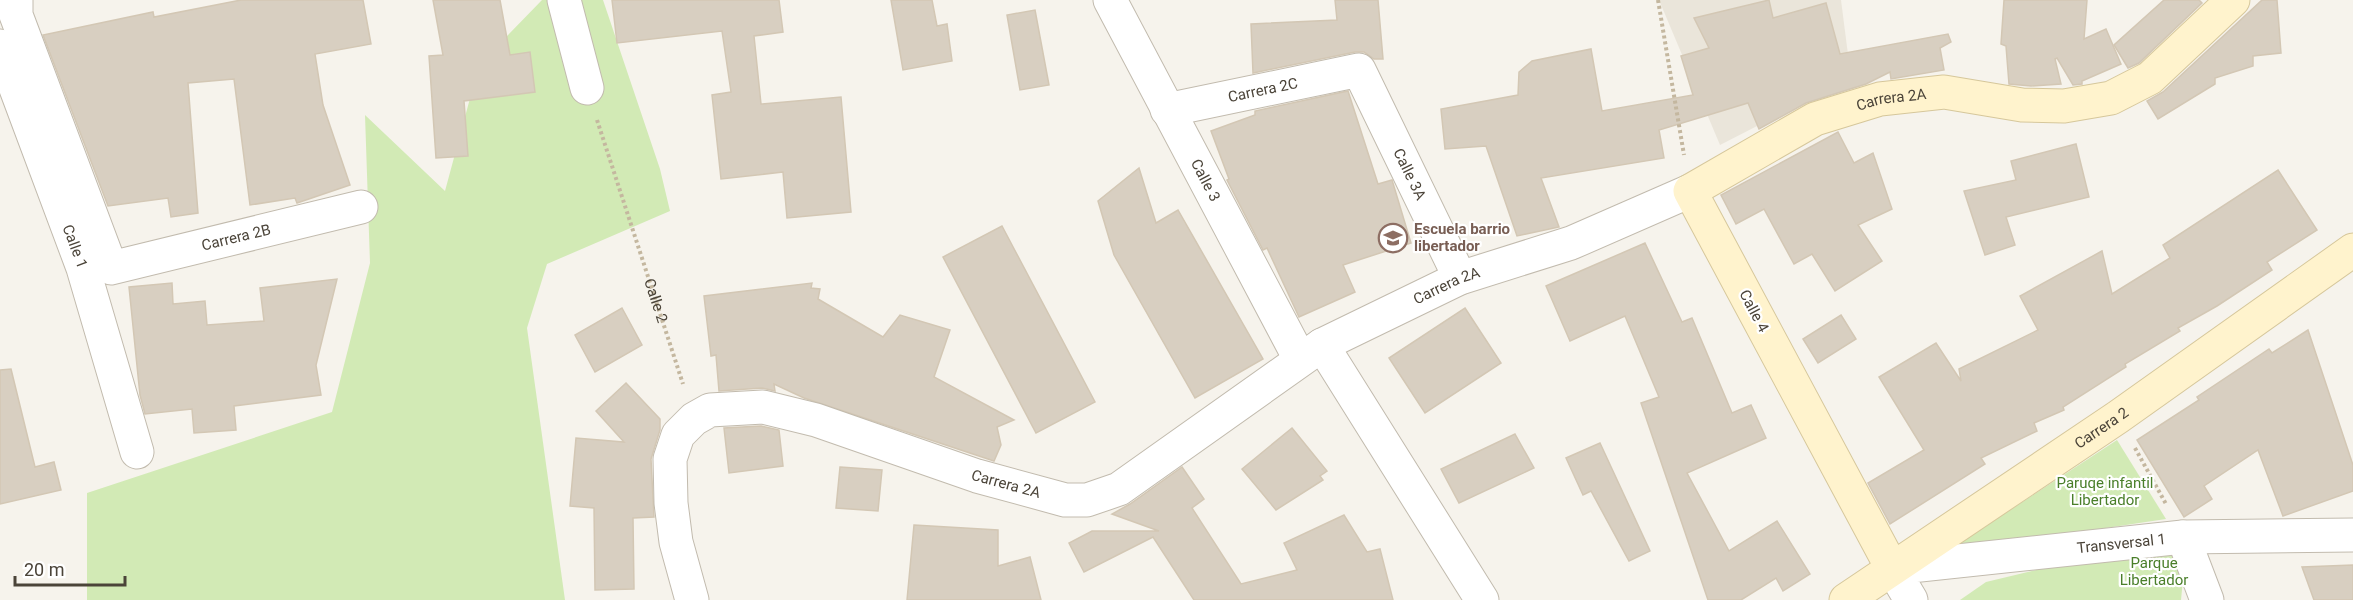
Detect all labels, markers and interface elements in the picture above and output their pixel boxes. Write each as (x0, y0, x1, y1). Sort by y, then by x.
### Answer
street label: Carrera 2C (1226, 74, 1300, 106)
street label: Carrera 2A (1854, 85, 1927, 115)
street label: Calle 3A (1389, 145, 1430, 203)
street label: Calle 3 (1187, 156, 1224, 205)
street label: Carrera 2B (200, 220, 272, 255)
place label: Escuela barrio libertador (1414, 220, 1510, 255)
street label: Calle 1 (59, 222, 91, 271)
school or university icon: Escuela barrio libertador (1377, 222, 1409, 254)
street label: Carrera 2A (1410, 263, 1482, 308)
street label: Calle 2 (640, 276, 671, 325)
street label: Calle 4 (1735, 287, 1773, 336)
street label: Carrera 2 (2071, 403, 2132, 453)
street label: Carrera 2A (969, 466, 1043, 502)
park label: Paruqe infantil Libertador (2057, 474, 2153, 509)
street label: Transversal 1 (2076, 530, 2167, 557)
scale bar (15, 549, 124, 587)
park label: Parque Libertador (2120, 554, 2188, 589)
text: 20 m (24, 559, 64, 580)

